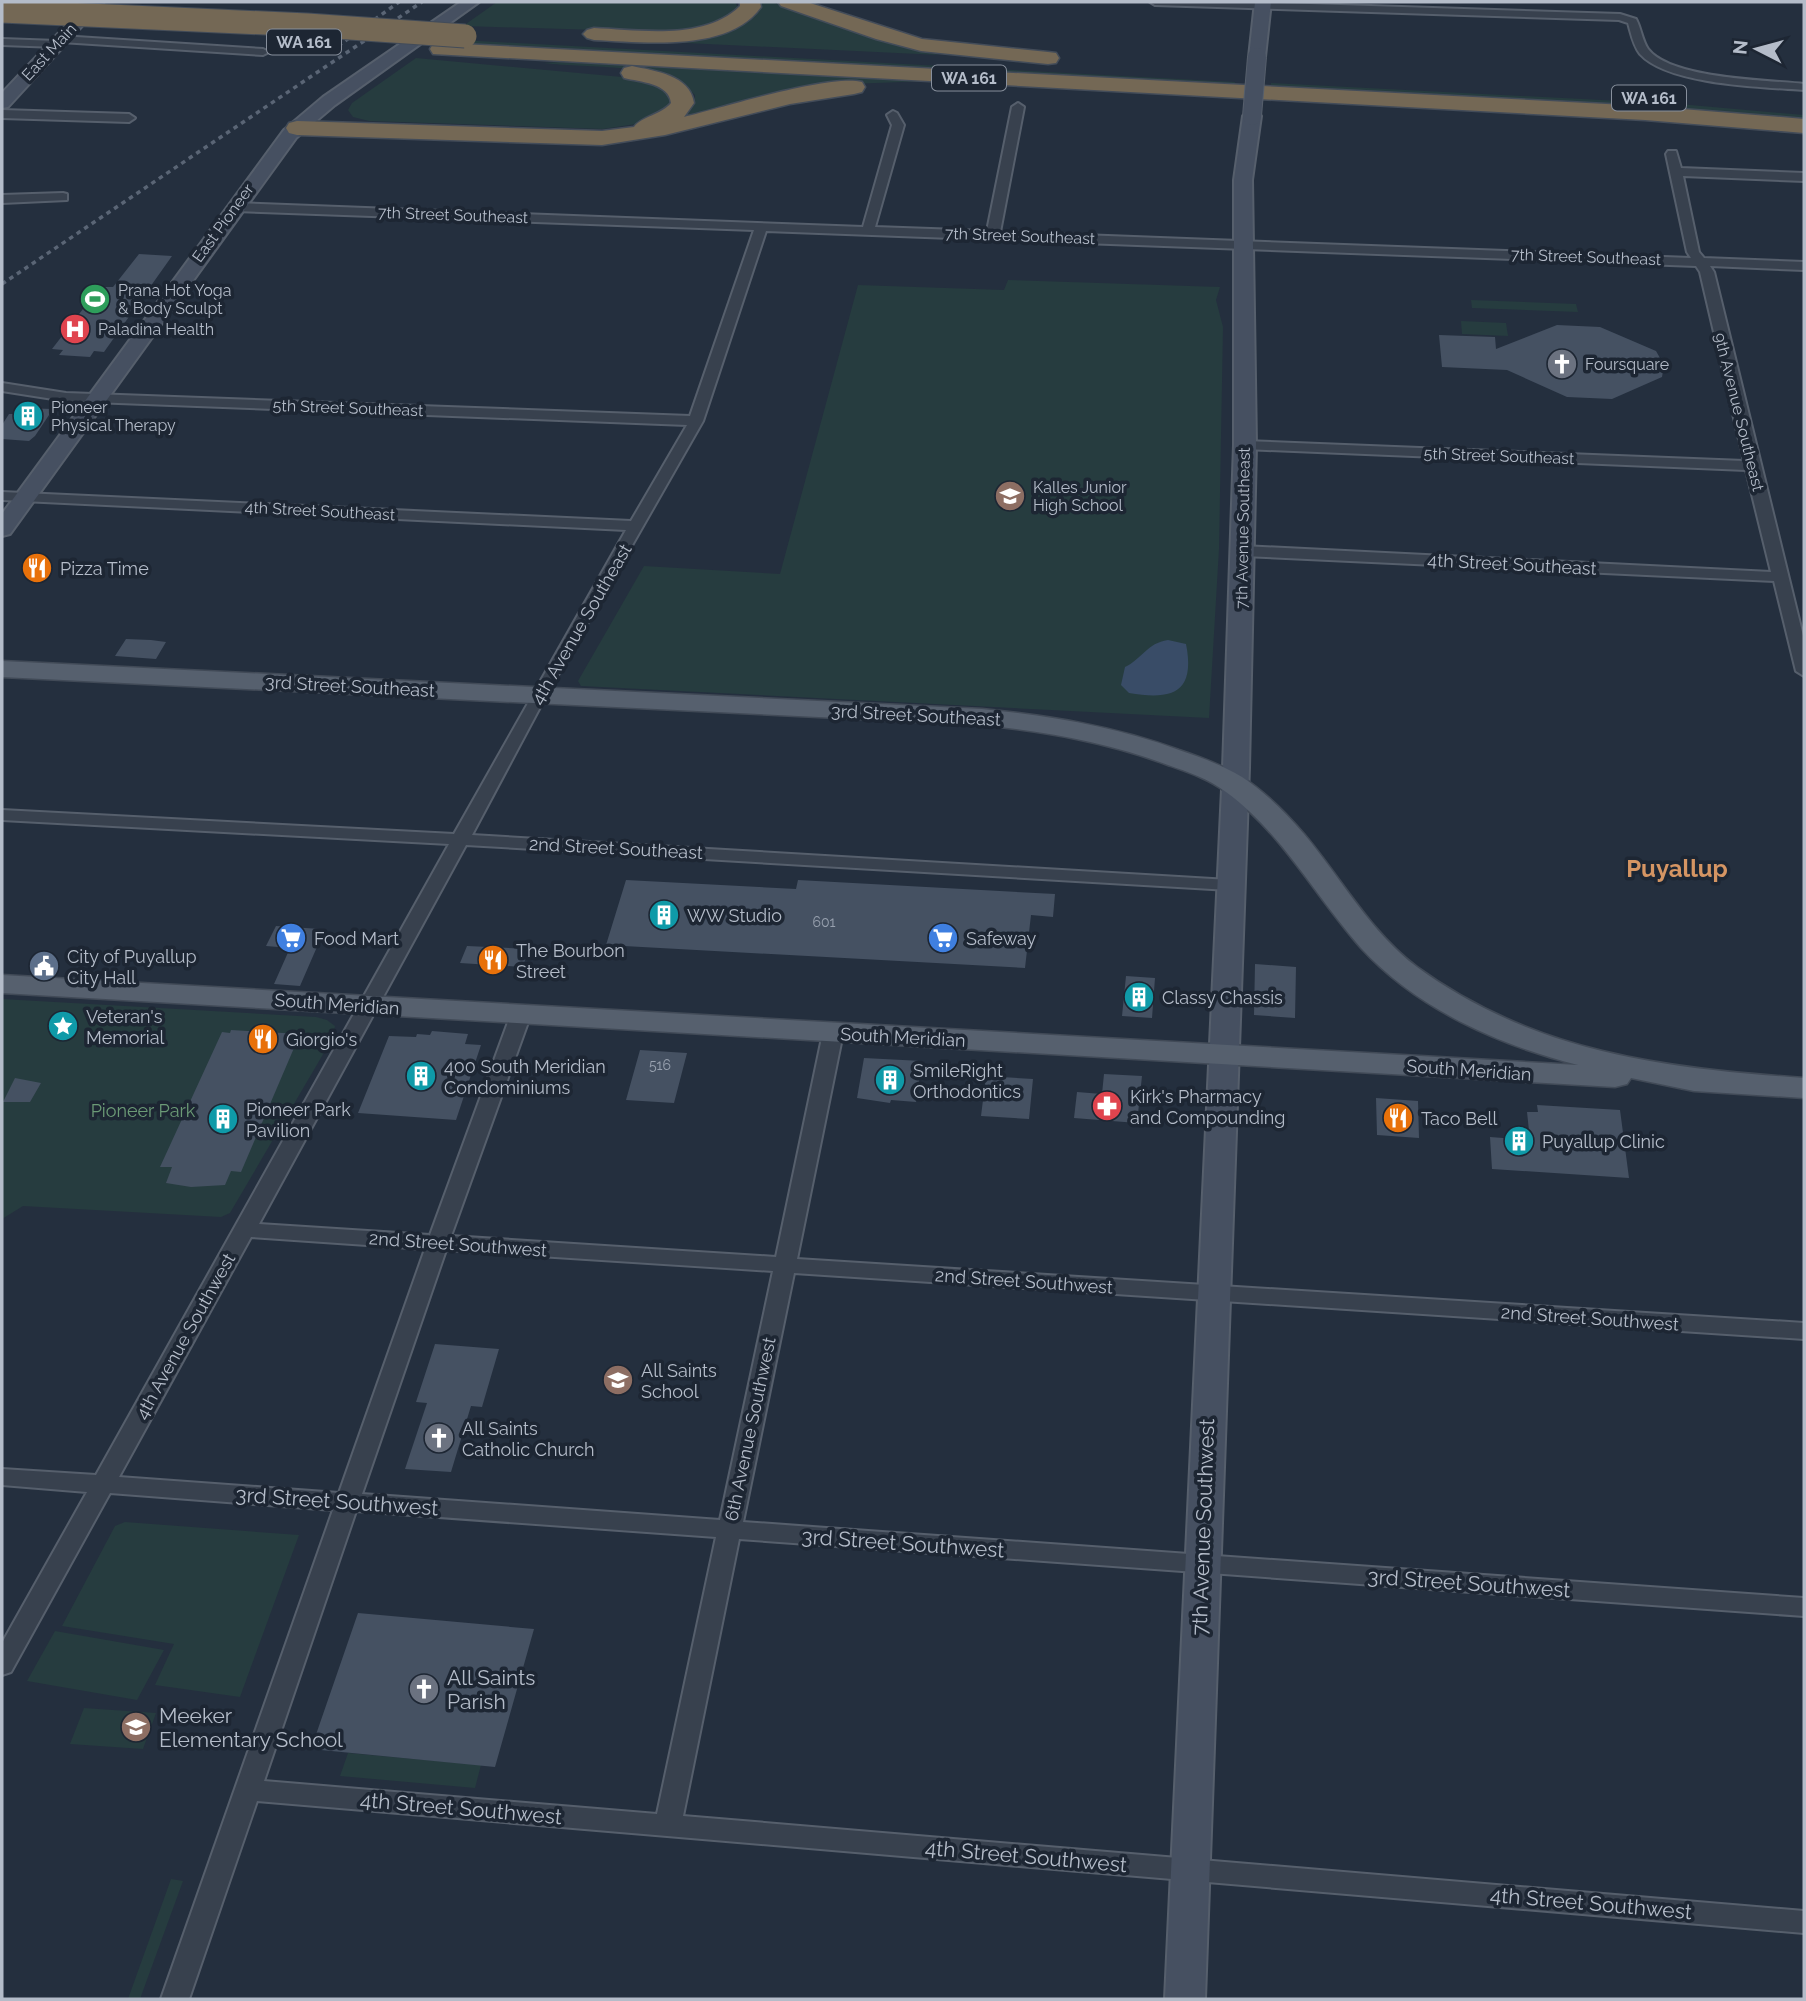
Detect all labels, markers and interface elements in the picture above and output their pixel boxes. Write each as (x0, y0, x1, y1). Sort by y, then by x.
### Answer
north arrow (1722, 14, 1792, 84)
street label: East Main (18, 20, 80, 84)
road number: WA 161 (267, 30, 341, 54)
text: N (1728, 39, 1752, 56)
road number: WA 161 (932, 66, 1006, 90)
road number: WA 161 (1612, 86, 1686, 110)
street label: East Pioneer (188, 180, 258, 266)
street label: 7th Street Southeast (378, 203, 529, 227)
street label: 7th Street Southeast (945, 224, 1096, 248)
street label: 7th Street Southeast (1511, 245, 1662, 269)
place label: Prana Hot Yoga & Body Sculpt (118, 281, 231, 318)
sports icon: Prana Hot Yoga & Body Sculpt (78, 282, 112, 316)
hospital icon: Paladina Health (58, 312, 92, 346)
place label: Paladina Health (98, 320, 214, 339)
street label: 9th Avenue Southeast (1710, 331, 1768, 494)
church icon: Foursquare (1545, 347, 1579, 381)
place label: Foursquare (1585, 355, 1669, 374)
street label: 5th Street Southeast (272, 396, 424, 420)
place label: Pioneer Physical Therapy (51, 398, 176, 435)
building icon: Pioneer Physical Therapy (11, 399, 45, 433)
street label: 5th Street Southeast (1423, 444, 1575, 468)
street label: 7th Avenue Southeast (1232, 446, 1254, 609)
place label: Kalles Junior High School (1033, 478, 1127, 515)
school or university icon: Kalles Junior High School (993, 479, 1027, 513)
street label: 4th Street Southeast (244, 498, 396, 524)
street label: 4th Avenue Southeast (526, 540, 636, 708)
street label: 4th Street Southeast (1427, 549, 1597, 579)
restaurant icon: Pizza Time (20, 551, 54, 585)
place label: Pizza Time (60, 558, 149, 579)
street label: 3rd Street Southeast (265, 671, 435, 701)
street label: 3rd Street Southeast (831, 700, 1001, 730)
street label: 2nd Street Southeast (529, 833, 703, 863)
district label: Puyallup (1626, 854, 1728, 883)
building icon: WW Studio (647, 898, 681, 932)
place label: WW Studio (687, 905, 782, 926)
house number: 601 (812, 914, 836, 930)
supermarket icon: Food Mart (274, 921, 308, 955)
supermarket icon: Safeway (926, 921, 960, 955)
place label: Food Mart (314, 928, 399, 949)
place label: Safeway (966, 928, 1037, 949)
place label: The Bourbon Street (516, 940, 625, 982)
restaurant icon: The Bourbon Street (476, 943, 510, 977)
place label: City of Puyallup City Hall (67, 946, 197, 988)
public building icon: City of Puyallup City Hall (27, 949, 61, 983)
building icon: Classy Chassis (1122, 980, 1156, 1014)
place label: Classy Chassis (1162, 987, 1283, 1008)
street label: South Meridian (274, 989, 400, 1019)
place label: Veteran's Memorial (86, 1006, 165, 1048)
place icon: Veteran's Memorial (46, 1009, 80, 1043)
restaurant icon: Giorgio's (246, 1022, 280, 1056)
street label: South Meridian (840, 1023, 966, 1051)
place label: Giorgio's (286, 1029, 357, 1050)
street label: South Meridian (1406, 1055, 1532, 1085)
place label: 400 South Meridian Condominiums (444, 1056, 606, 1098)
house number: 516 (649, 1057, 671, 1073)
building icon: 400 South Meridian Condominiums (404, 1059, 438, 1093)
place label: SmileRight Orthodontics (913, 1060, 1021, 1102)
building icon: SmileRight Orthodontics (873, 1063, 907, 1097)
place label: Kirk's Pharmacy and Compounding (1130, 1086, 1285, 1128)
pharmacy icon: Kirk's Pharmacy and Compounding (1090, 1089, 1124, 1123)
place label: Pioneer Park Pavilion (246, 1099, 351, 1141)
park label: Pioneer Park (91, 1100, 196, 1121)
restaurant icon: Taco Bell (1381, 1101, 1415, 1135)
building icon: Pioneer Park Pavilion (206, 1102, 240, 1136)
place label: Taco Bell (1421, 1108, 1497, 1129)
building icon: Puyallup Clinic (1502, 1124, 1536, 1158)
place label: Puyallup Clinic (1542, 1131, 1665, 1152)
street label: 2nd Street Southwest (368, 1227, 548, 1261)
street label: 4th Avenue Southwest (131, 1249, 239, 1423)
street label: 2nd Street Southwest (934, 1264, 1114, 1298)
street label: 2nd Street Southwest (1500, 1301, 1680, 1335)
street label: 6th Avenue Southwest (720, 1335, 780, 1523)
place label: All Saints School (641, 1360, 717, 1402)
school or university icon: All Saints School (601, 1363, 635, 1397)
place label: All Saints Catholic Church (462, 1418, 595, 1460)
street label: 7th Avenue Southwest (1187, 1418, 1219, 1636)
church icon: All Saints Catholic Church (422, 1421, 456, 1455)
street label: 3rd Street Southwest (235, 1481, 439, 1521)
street label: 3rd Street Southwest (801, 1523, 1005, 1563)
street label: 3rd Street Southwest (1367, 1563, 1571, 1603)
place label: All Saints Parish (447, 1665, 535, 1714)
church icon: All Saints Parish (407, 1672, 441, 1706)
place label: Meeker Elementary School (159, 1703, 343, 1752)
school or university icon: Meeker Elementary School (119, 1710, 153, 1744)
street label: 4th Street Southwest (359, 1787, 563, 1829)
street label: 4th Street Southwest (924, 1835, 1128, 1877)
street label: 4th Street Southwest (1489, 1882, 1693, 1924)

